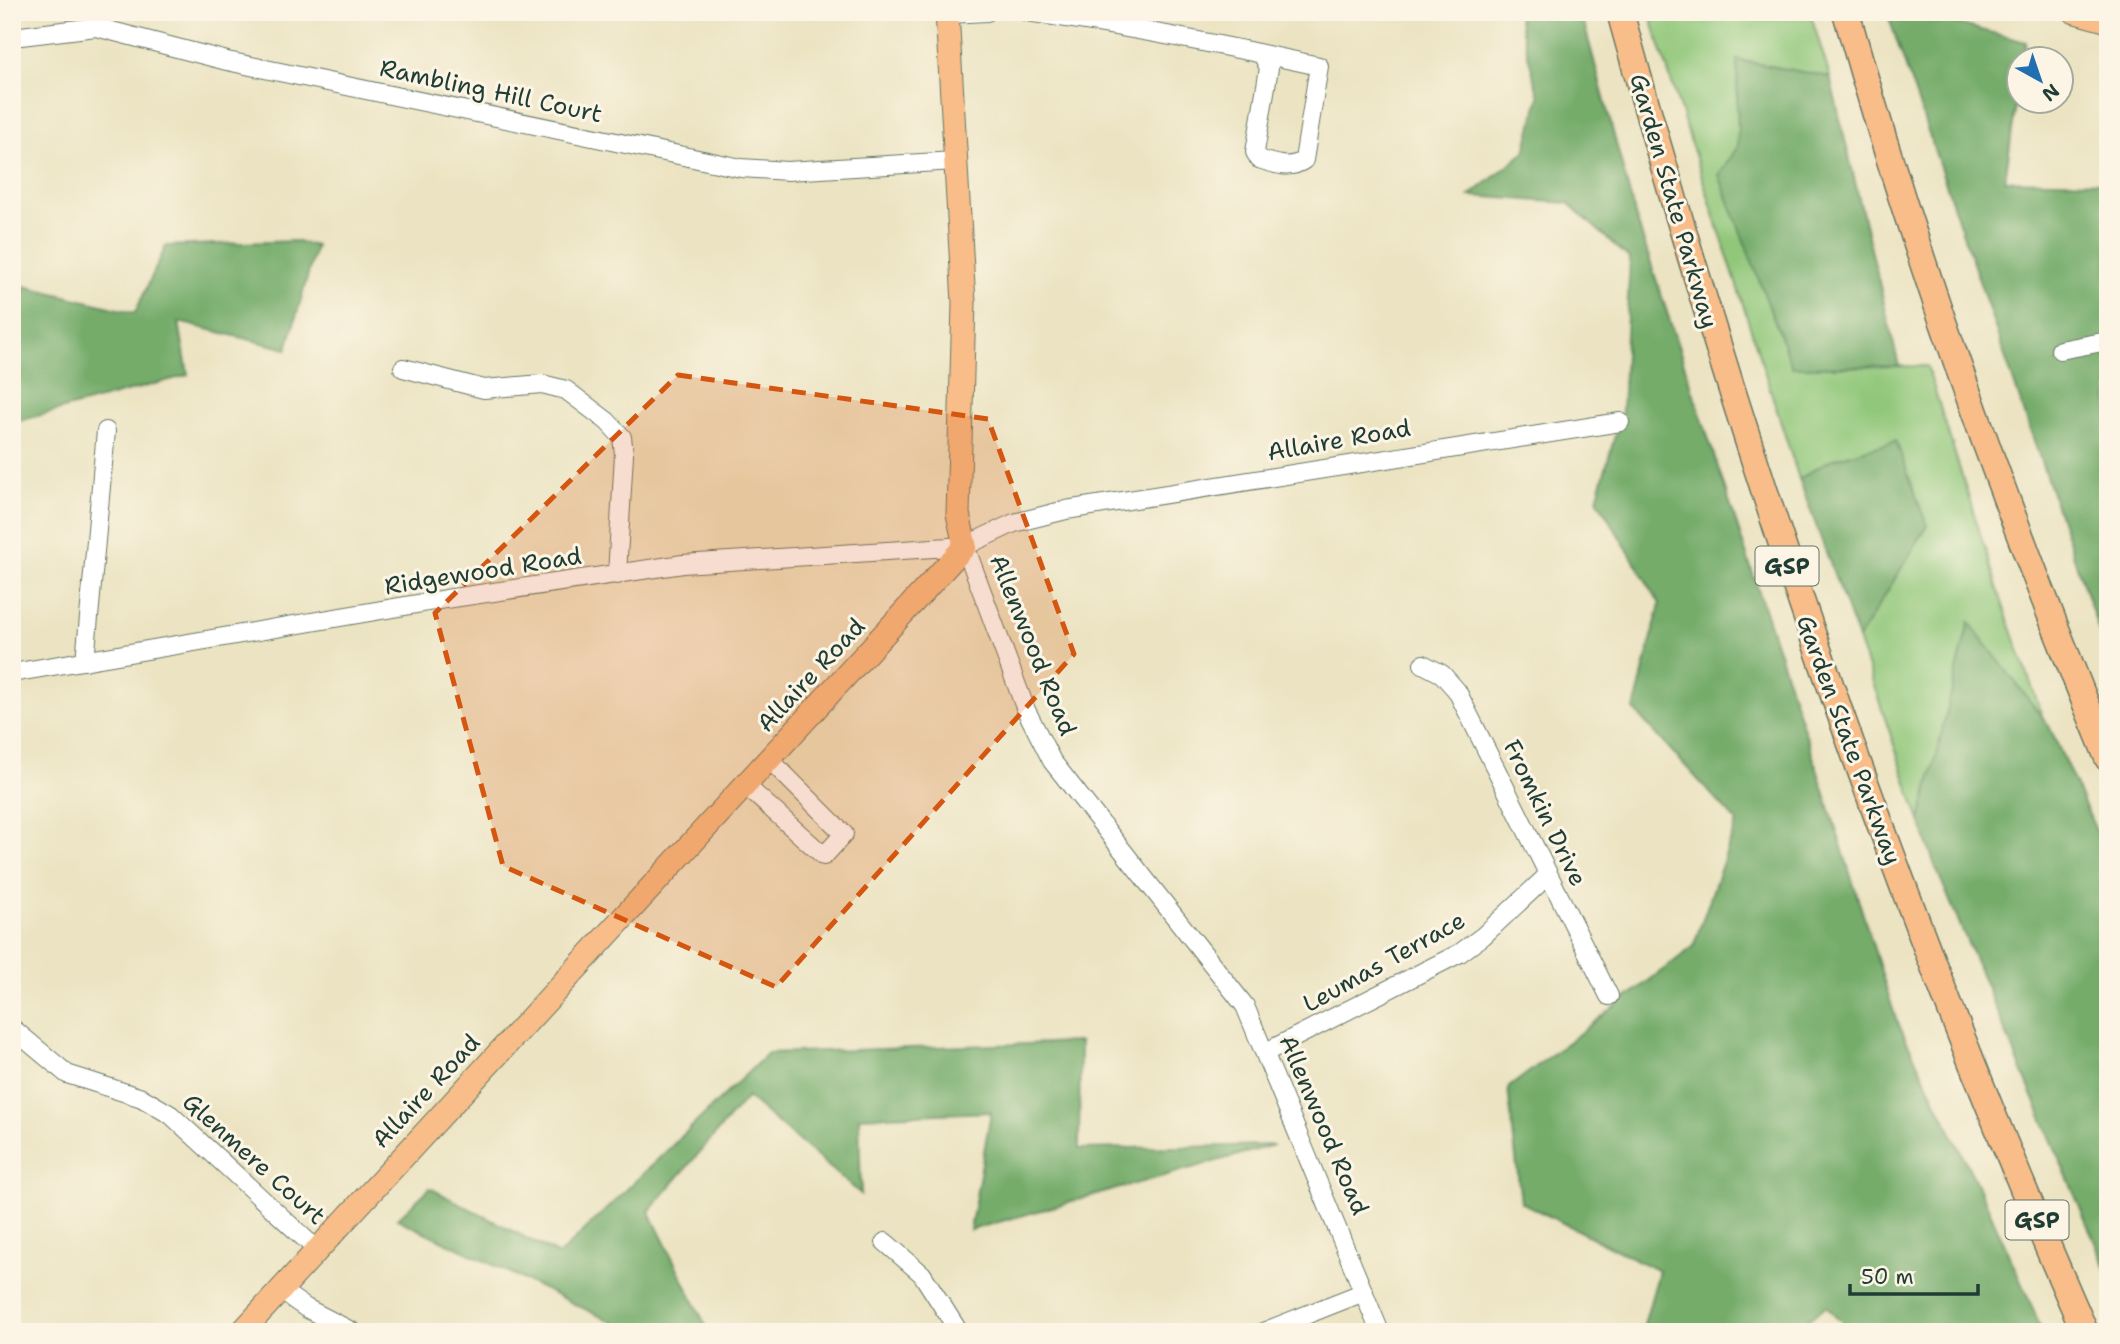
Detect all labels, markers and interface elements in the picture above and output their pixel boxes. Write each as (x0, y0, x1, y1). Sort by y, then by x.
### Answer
north arrow (2004, 46, 2074, 116)
street label: Rambling Hill Court (377, 52, 605, 130)
street label: Garden State Parkway (1622, 70, 1726, 332)
text: N (2037, 78, 2064, 107)
street label: Allaire Road (1265, 412, 1413, 468)
street label: Ridgewood Road (382, 540, 584, 602)
road number: GSP (1756, 546, 1818, 586)
street label: Allenwood Road (982, 550, 1084, 740)
street label: Allaire Road (750, 611, 872, 739)
street label: Garden State Parkway (1789, 611, 1909, 869)
street label: Fromkin Drive (1496, 735, 1594, 891)
street label: Leumas Terrace (1297, 904, 1471, 1020)
street label: Allaire Road (365, 1027, 487, 1155)
street label: Allenwood Road (1272, 1030, 1376, 1220)
street label: Glenmere Court (176, 1086, 332, 1232)
road number: GSP (2006, 1200, 2068, 1240)
scale bar (1850, 1253, 1978, 1297)
text: 50 m (1861, 1263, 1914, 1291)

